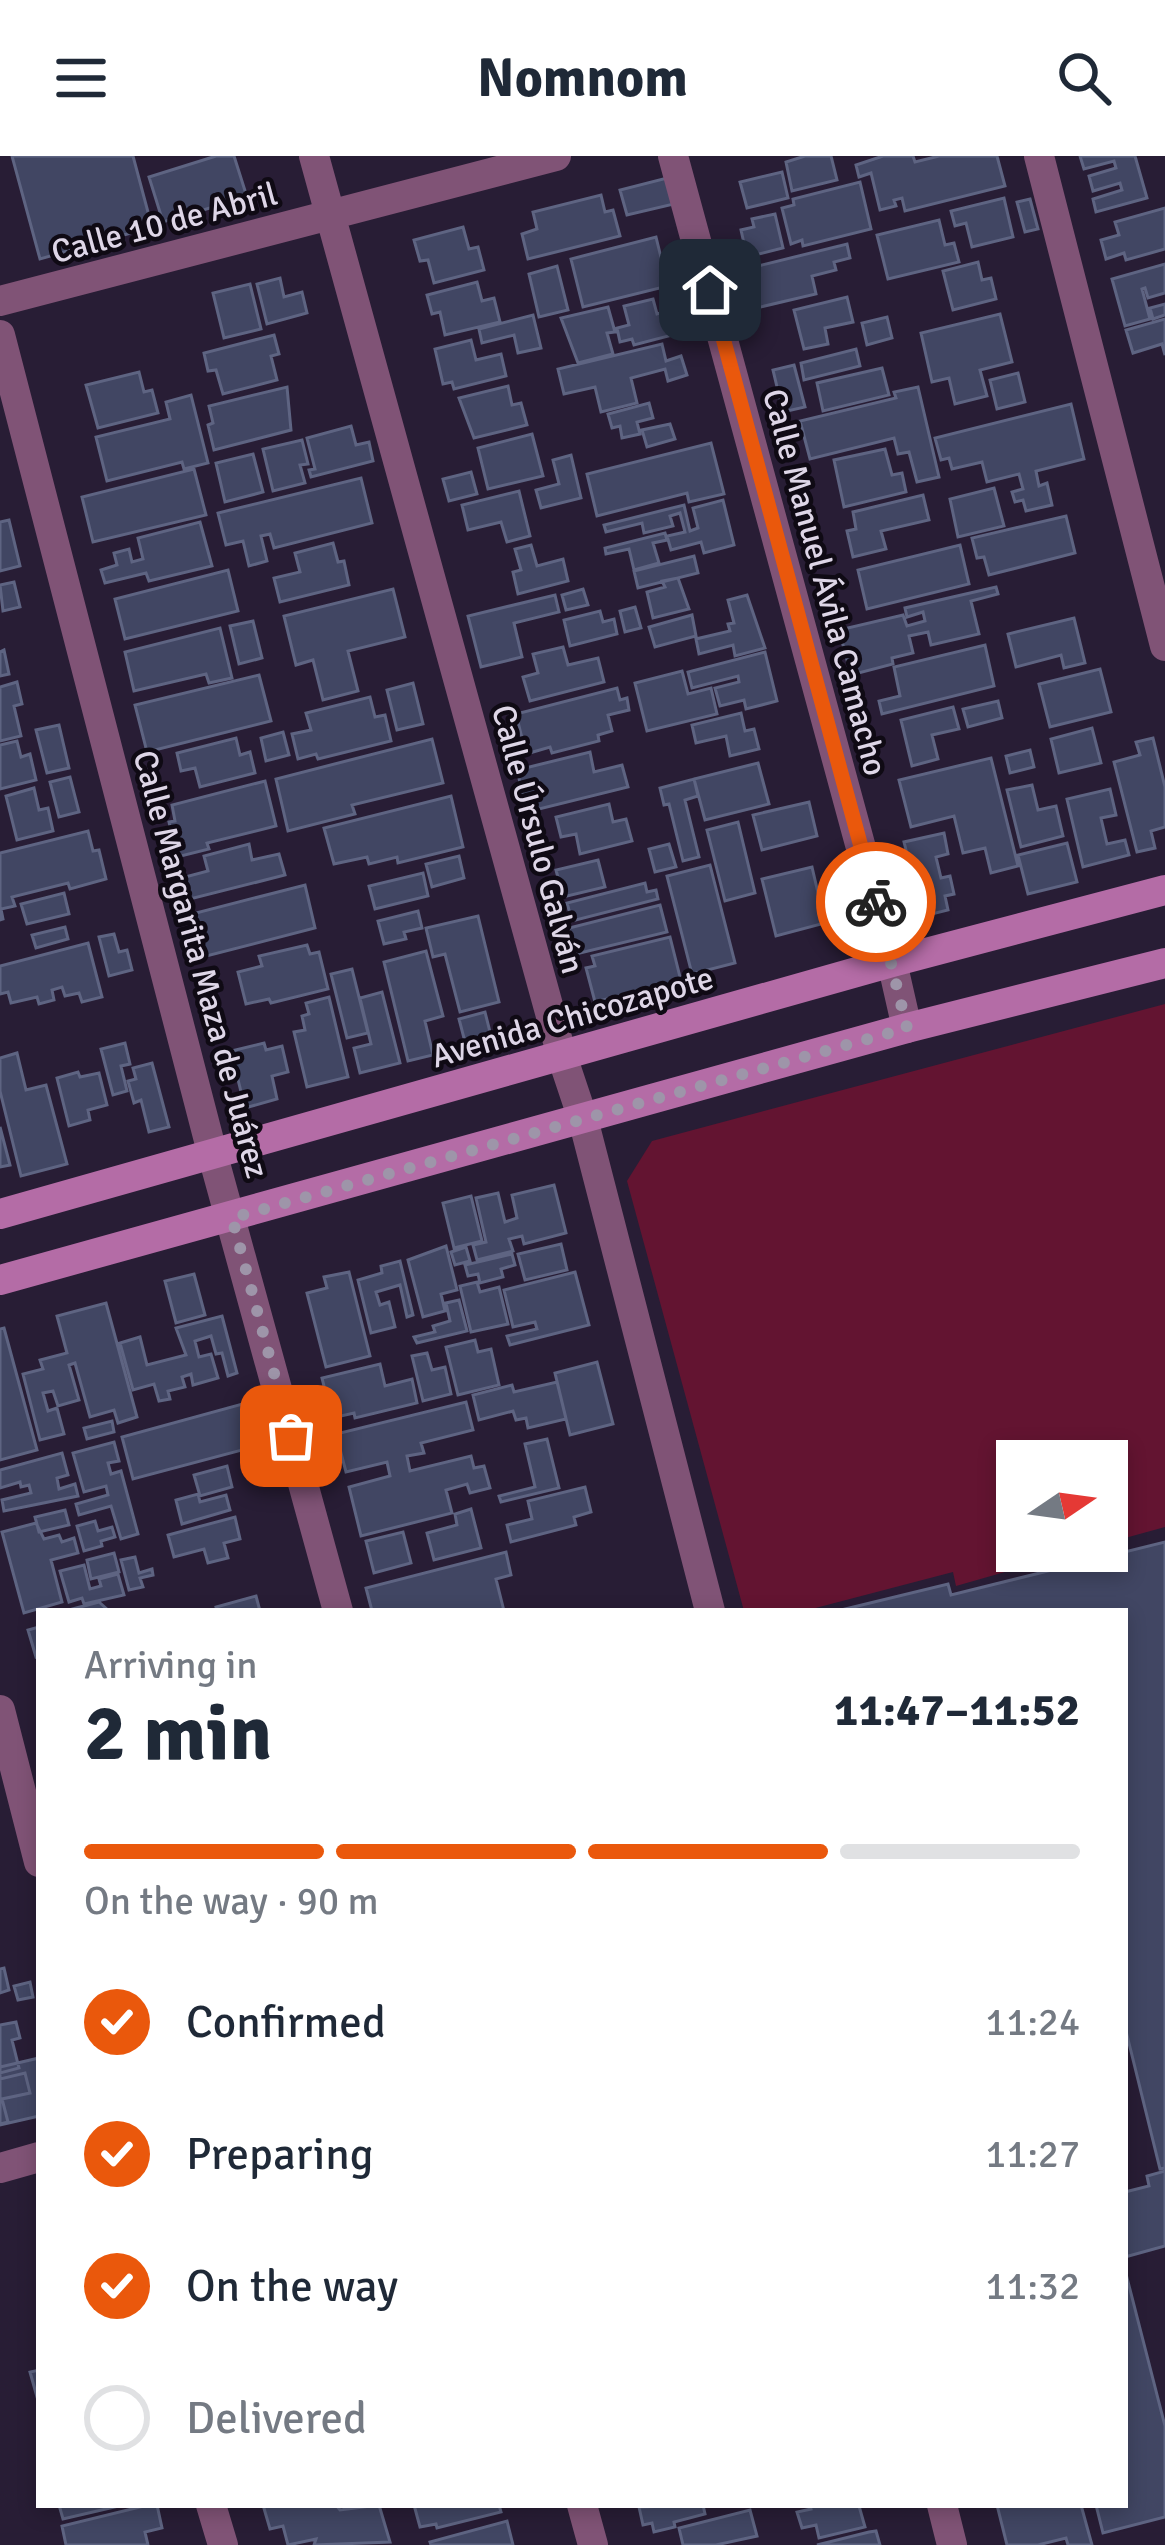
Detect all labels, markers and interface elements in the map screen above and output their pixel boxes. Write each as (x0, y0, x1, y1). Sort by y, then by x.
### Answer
icon: menu (48, 45, 114, 111)
text: Nomnom (477, 45, 688, 112)
icon: search (1051, 45, 1117, 111)
street label: Calle 10 de Abril (47, 174, 282, 273)
pin (659, 239, 761, 341)
icon: home (677, 257, 743, 323)
street label: Calle Manuel Ávila Camacho (753, 385, 896, 780)
street label: Calle Úrsulo Galván (482, 701, 593, 978)
street label: Calle Margarita Maza de Juárez (124, 746, 277, 1183)
courier (816, 842, 936, 962)
icon: bike (843, 869, 909, 935)
street label: Avenida Chicozapote (427, 958, 718, 1077)
pin (240, 1385, 342, 1487)
icon: bag (258, 1403, 324, 1469)
north arrow (996, 1440, 1128, 1572)
map controls (996, 1440, 1128, 1572)
text: Arriving in (84, 1641, 258, 1689)
text: 11:47–11:52 (834, 1683, 1080, 1738)
text: 2 min (84, 1686, 272, 1782)
text: On the way · 90 m (84, 1877, 379, 1925)
icon: check (84, 1989, 150, 2055)
text: Confirmed (186, 1995, 386, 2050)
text: 11:24 (985, 1998, 1080, 2046)
icon: check (84, 2121, 150, 2187)
text: Preparing (186, 2127, 374, 2182)
text: 11:27 (985, 2130, 1080, 2178)
icon: check (84, 2253, 150, 2319)
text: On the way (186, 2259, 398, 2314)
text: 11:32 (985, 2262, 1080, 2310)
text: Delivered (186, 2391, 367, 2446)

